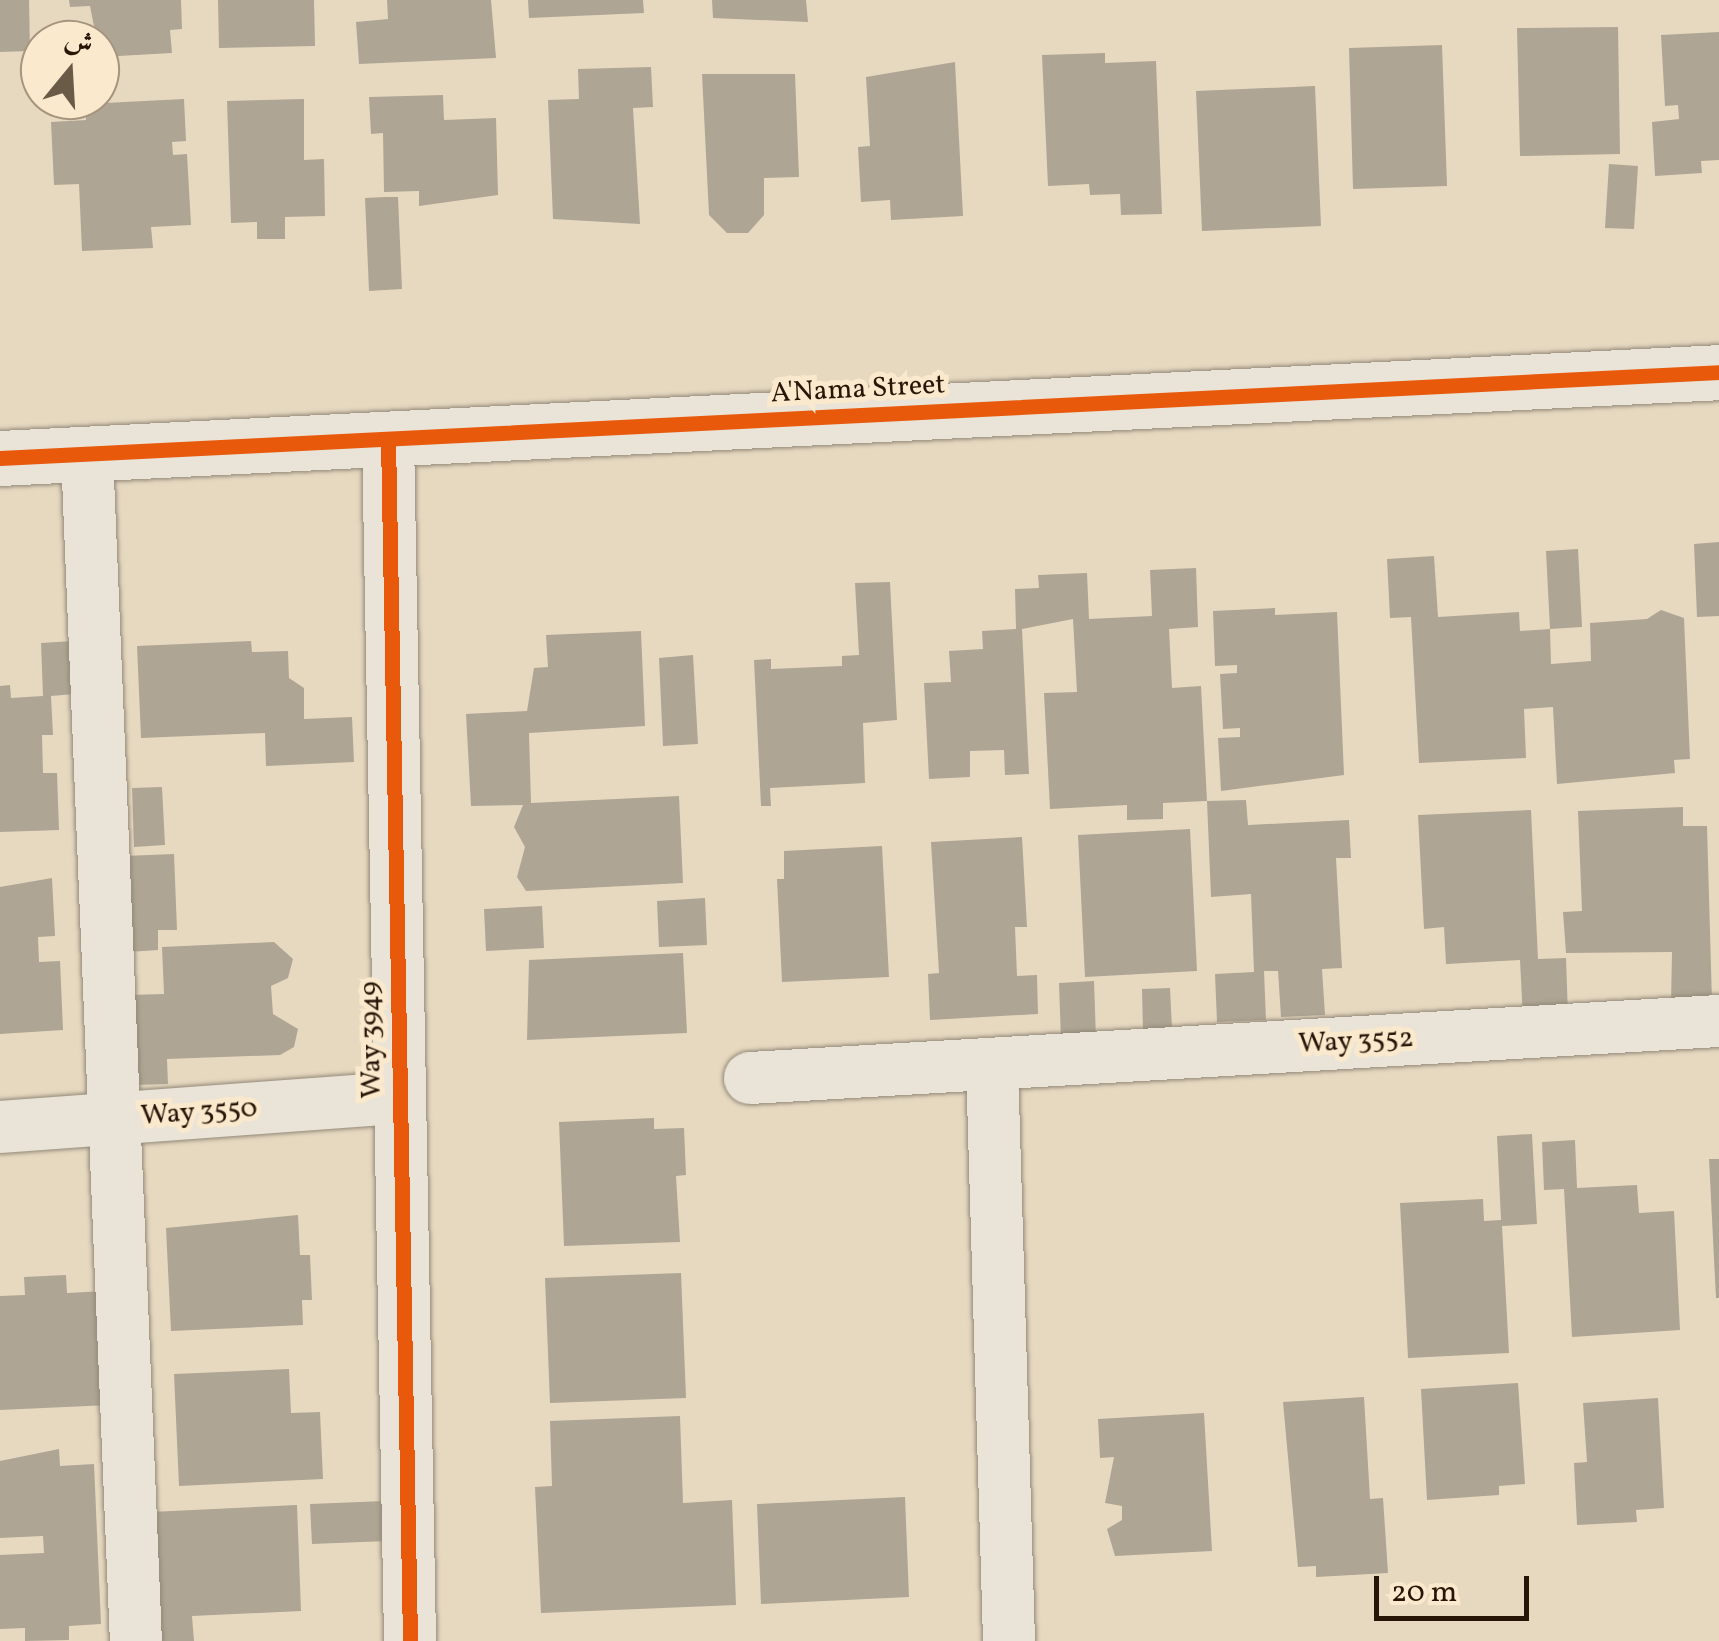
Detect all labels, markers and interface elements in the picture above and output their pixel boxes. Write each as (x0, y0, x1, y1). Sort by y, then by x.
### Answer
north arrow (20, 20, 120, 120)
text: ش (60, 20, 98, 66)
street label: A'Nama Street (770, 369, 946, 411)
street label: Way 3949 (354, 981, 390, 1099)
street label: Way 3552 (1297, 1022, 1415, 1062)
street label: Way 3550 (139, 1092, 259, 1134)
scale bar (1379, 1556, 1534, 1618)
text: 20 m (1391, 1572, 1457, 1614)

